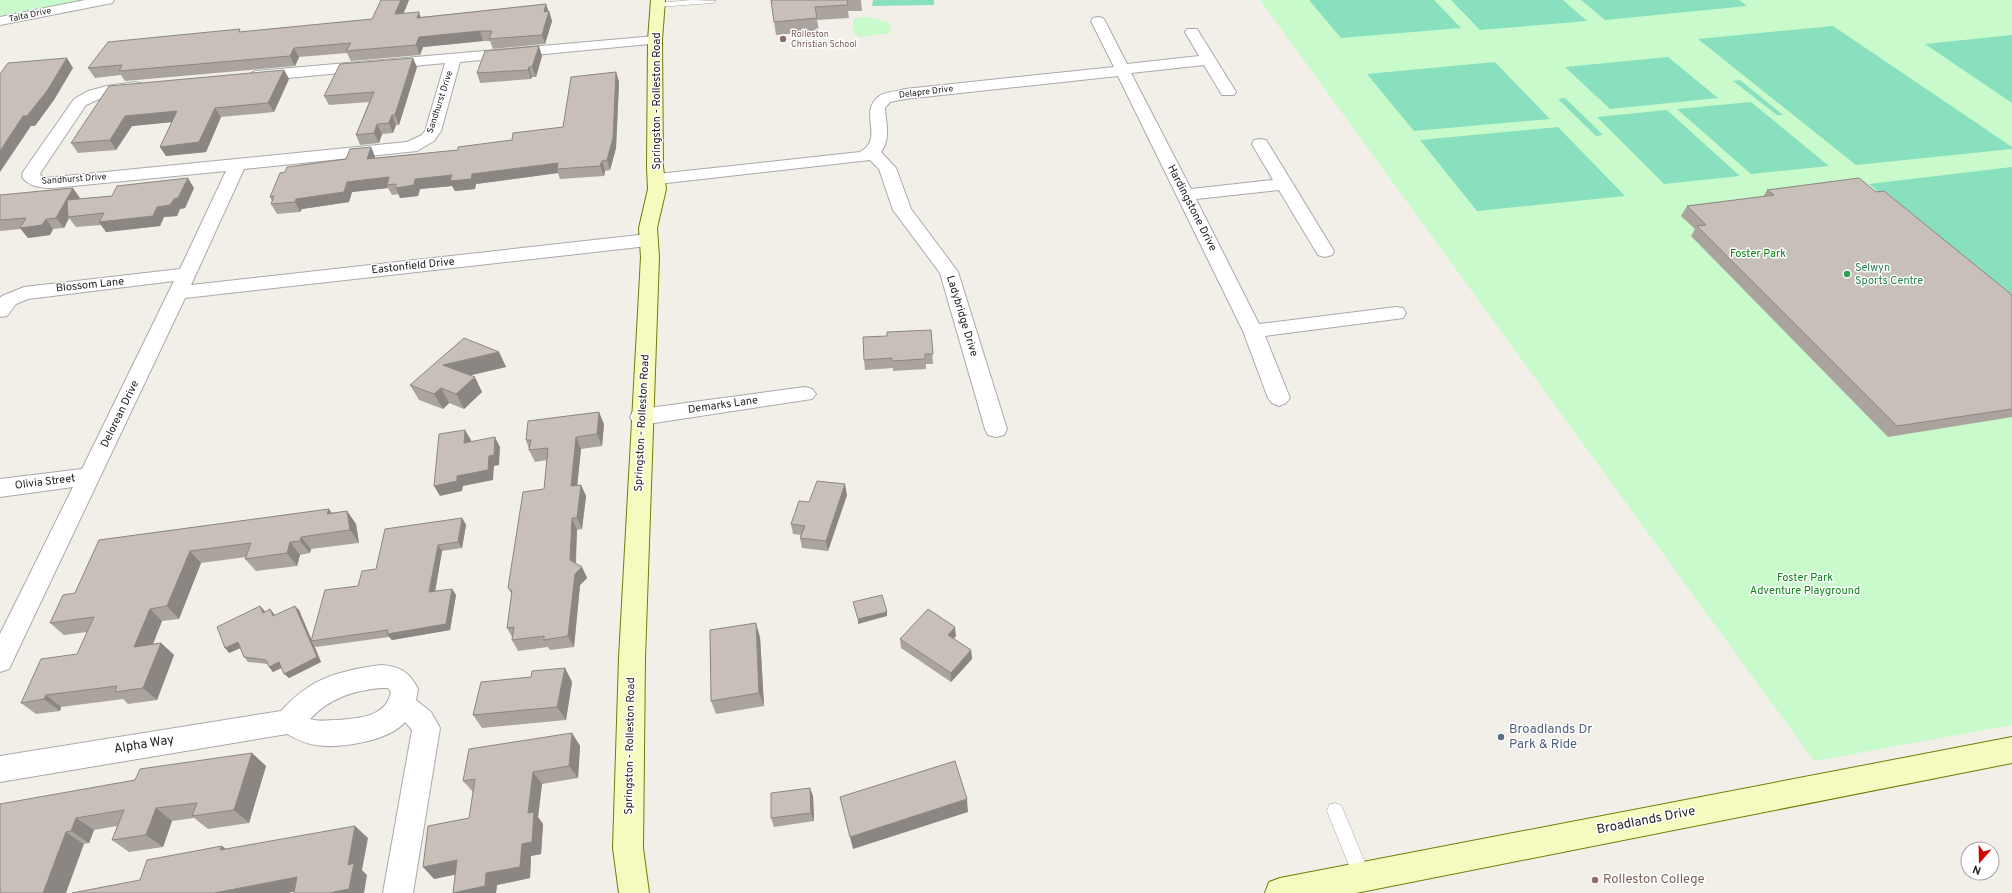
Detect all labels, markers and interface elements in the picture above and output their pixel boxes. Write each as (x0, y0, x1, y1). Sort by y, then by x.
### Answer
street label: Taita Drive (8, 5, 52, 25)
place label: Rolleston Christian School (791, 29, 857, 50)
street label: Springston - Rolleston Road (650, 32, 664, 170)
marker: Rolleston Christian School (778, 34, 788, 44)
street label: Sandhurst Drive (425, 69, 455, 135)
street label: Delapre Drive (898, 83, 954, 101)
street label: Hardingstone Drive (1164, 163, 1220, 254)
street label: Sandhurst Drive (41, 171, 107, 187)
park label: Foster Park (1730, 247, 1786, 261)
street label: Eastonfield Drive (371, 255, 455, 277)
place label: Selwyn Sports Centre (1855, 261, 1923, 288)
marker: Selwyn Sports Centre (1842, 269, 1852, 279)
street label: Blossom Lane (55, 274, 125, 296)
street label: Ladybridge Drive (943, 274, 981, 358)
street label: Springston - Rolleston Road (631, 354, 653, 492)
street label: Delorean Drive (98, 378, 142, 450)
street label: Demarks Lane (687, 393, 759, 417)
street label: Olivia Street (14, 471, 76, 493)
park label: Foster Park Adventure Playground (1750, 571, 1860, 598)
street label: Springston - Rolleston Road (622, 677, 638, 815)
place label: Broadlands Dr Park & Ride (1509, 722, 1592, 753)
street label: Alpha Way (113, 732, 175, 758)
marker: Broadlands Dr Park & Ride (1496, 732, 1506, 742)
street label: Broadlands Drive (1595, 804, 1697, 838)
north arrow (1960, 841, 2000, 881)
text: N (1971, 862, 1983, 877)
place label: Rolleston College (1603, 872, 1705, 888)
marker: Rolleston College (1590, 875, 1600, 885)

